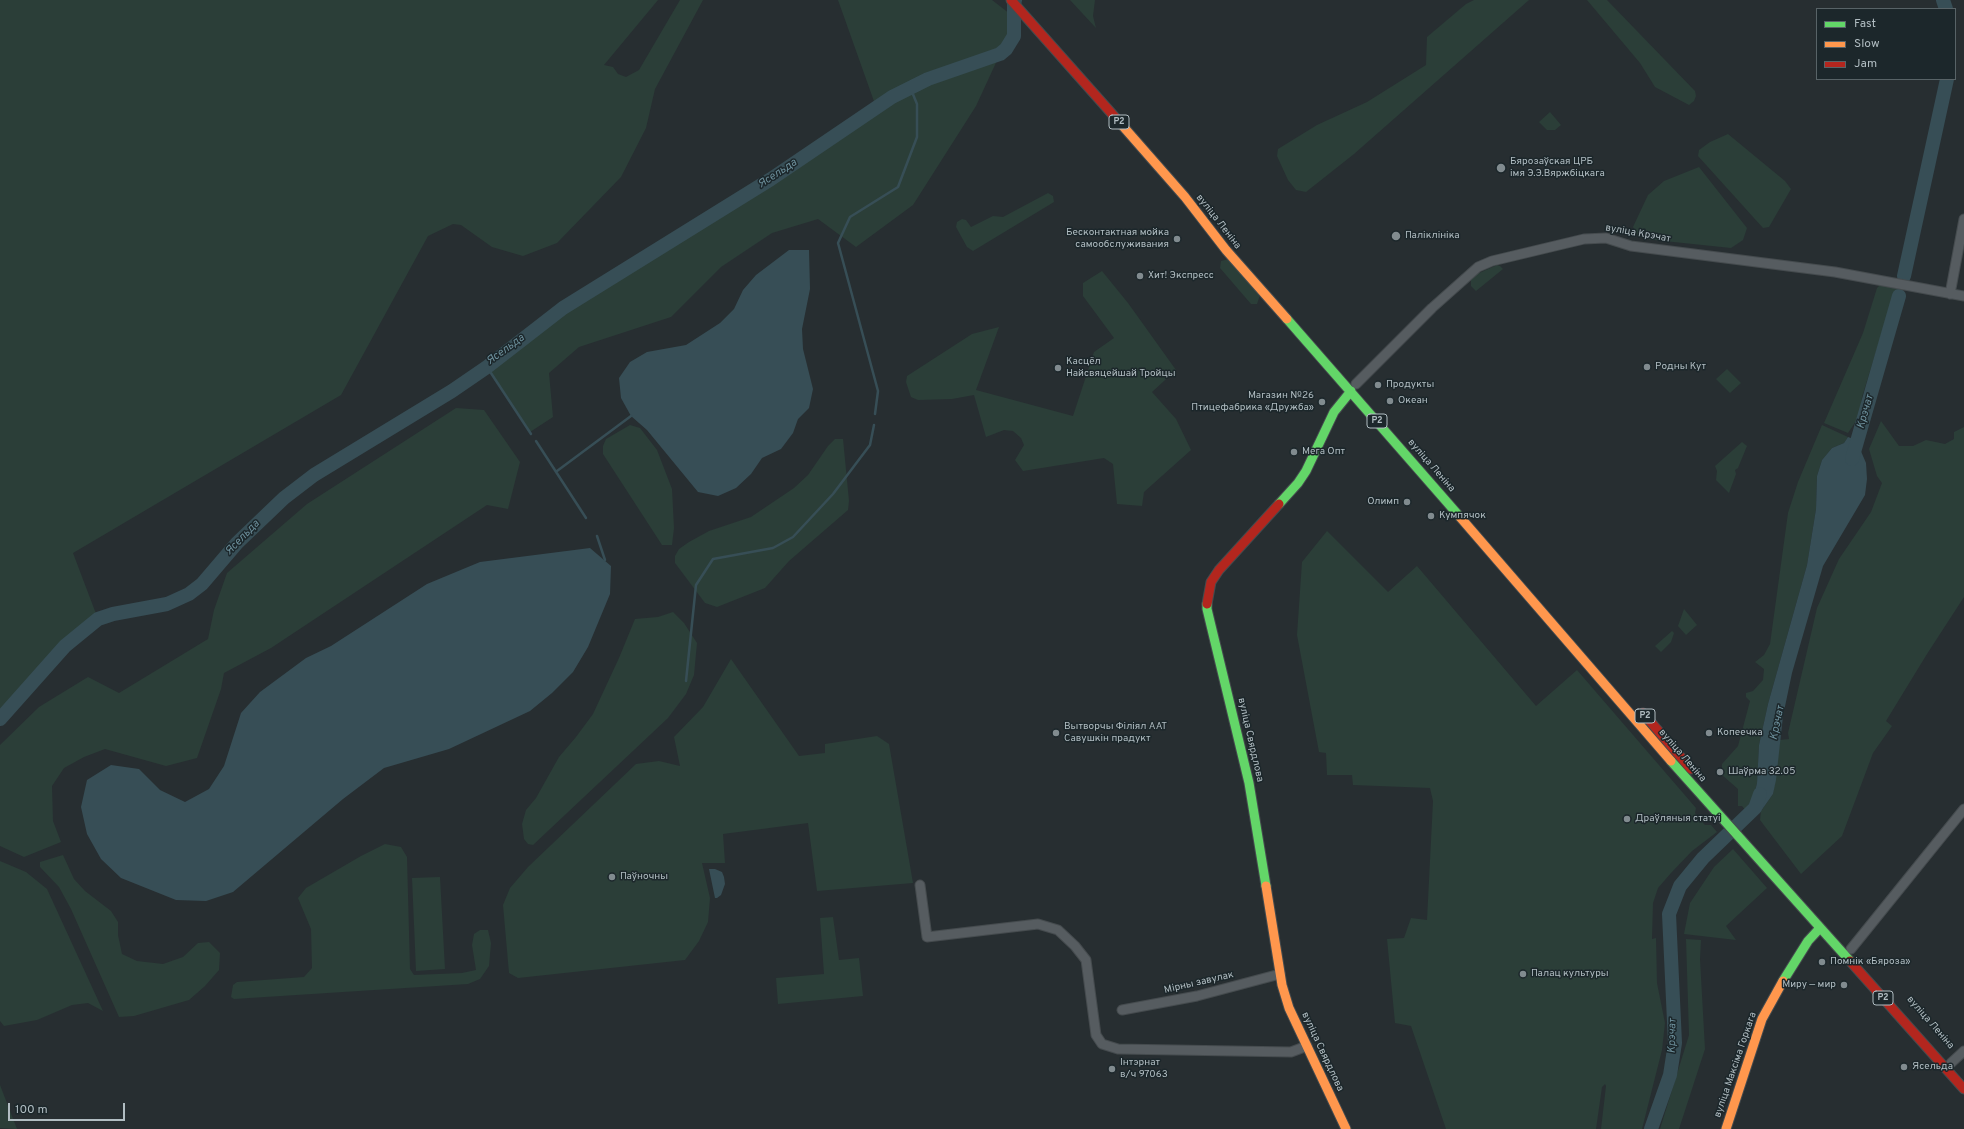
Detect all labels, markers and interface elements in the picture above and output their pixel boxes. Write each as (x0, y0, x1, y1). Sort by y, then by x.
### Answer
legend (1816, 8, 1956, 80)
text: Fast (1854, 16, 1876, 32)
text: Slow (1854, 36, 1880, 52)
text: Jam (1854, 56, 1877, 72)
road number: Р2 (1109, 115, 1129, 129)
place label: Бярозаўская ЦРБ імя Э.Э.Вяржбіцкага (1510, 156, 1605, 180)
water label: Ясельда (756, 157, 800, 191)
marker: Бярозаўская ЦРБ імя Э.Э.Вяржбіцкага (1495, 162, 1507, 174)
street label: вуліца Леніна (1193, 192, 1243, 252)
street label: вуліца Крэчат (1604, 222, 1672, 246)
place label: Бесконтактная мойка самообслуживания (1066, 227, 1169, 250)
marker: Паліклініка (1390, 230, 1402, 242)
place label: Паліклініка (1405, 230, 1460, 242)
marker: Бесконтактная мойка самообслуживания (1172, 234, 1182, 244)
place label: Хит! Экспресс (1148, 270, 1214, 282)
marker: Хит! Экспресс (1135, 271, 1145, 281)
water label: Ясельда (485, 332, 527, 368)
place label: Касцёл Найсвяцейшай Тройцы (1066, 356, 1176, 380)
place label: Родны Кут (1655, 361, 1706, 373)
marker: Родны Кут (1642, 362, 1652, 372)
marker: Касцёл Найсвяцейшай Тройцы (1053, 363, 1063, 373)
place label: Продукты (1386, 379, 1434, 391)
marker: Продукты (1373, 380, 1383, 390)
place label: Магазин №26 Птицефабрика «Дружба» (1191, 390, 1314, 414)
water label: Крэчат (1855, 394, 1877, 430)
place label: Океан (1398, 395, 1428, 407)
marker: Океан (1385, 396, 1395, 406)
marker: Магазин №26 Птицефабрика «Дружба» (1317, 397, 1327, 407)
road number: Р2 (1367, 414, 1387, 428)
street label: вуліца Леніна (1405, 437, 1457, 495)
place label: Мега Опт (1302, 446, 1345, 458)
marker: Мега Опт (1289, 447, 1299, 457)
place label: Олимп (1367, 496, 1399, 508)
marker: Олимп (1402, 497, 1412, 507)
place label: Кумпячок (1439, 510, 1486, 522)
marker: Кумпячок (1426, 511, 1436, 521)
water label: Ясельда (223, 518, 263, 558)
street label: вуліца Свярдлова (1234, 697, 1266, 783)
water label: Крэчат (1768, 705, 1788, 741)
road number: Р2 (1635, 709, 1655, 723)
place label: Вытворчы Філіял ААТ Савушкін прадукт (1064, 721, 1167, 744)
street label: вуліца Леніна (1656, 727, 1708, 785)
place label: Копеечка (1717, 727, 1763, 739)
marker: Вытворчы Філіял ААТ Савушкін прадукт (1051, 728, 1061, 738)
marker: Копеечка (1704, 728, 1714, 738)
place label: Шаўрма 32.05 (1728, 766, 1795, 778)
marker: Шаўрма 32.05 (1715, 767, 1725, 777)
place label: Драўляныя статуі (1635, 813, 1721, 825)
marker: Драўляныя статуі (1622, 814, 1632, 824)
place label: Паўночны (620, 871, 668, 883)
marker: Паўночны (607, 872, 617, 882)
place label: Помнік «Бяроза» (1830, 956, 1910, 968)
marker: Помнік «Бяроза» (1817, 957, 1827, 967)
place label: Палац культуры (1531, 968, 1609, 980)
street label: Мірны завулак (1163, 969, 1235, 997)
marker: Палац культуры (1518, 969, 1528, 979)
place label: Миру — мир (1782, 979, 1836, 991)
marker: Миру — мир (1839, 980, 1849, 990)
road number: Р2 (1873, 991, 1893, 1005)
street label: вуліца Леніна (1904, 994, 1956, 1052)
street label: вуліца Свярдлова (1298, 1010, 1346, 1094)
street label: вуліца Максіма Горкага (1712, 1011, 1760, 1119)
water label: Крэчат (1666, 1019, 1680, 1053)
place label: Інтэрнат в/ч 97063 (1120, 1057, 1168, 1080)
place label: Ясельда (1912, 1061, 1953, 1073)
marker: Ясельда (1899, 1062, 1909, 1072)
marker: Інтэрнат в/ч 97063 (1107, 1064, 1117, 1074)
scale bar (10, 1095, 127, 1121)
text: 100 m (15, 1102, 48, 1118)

